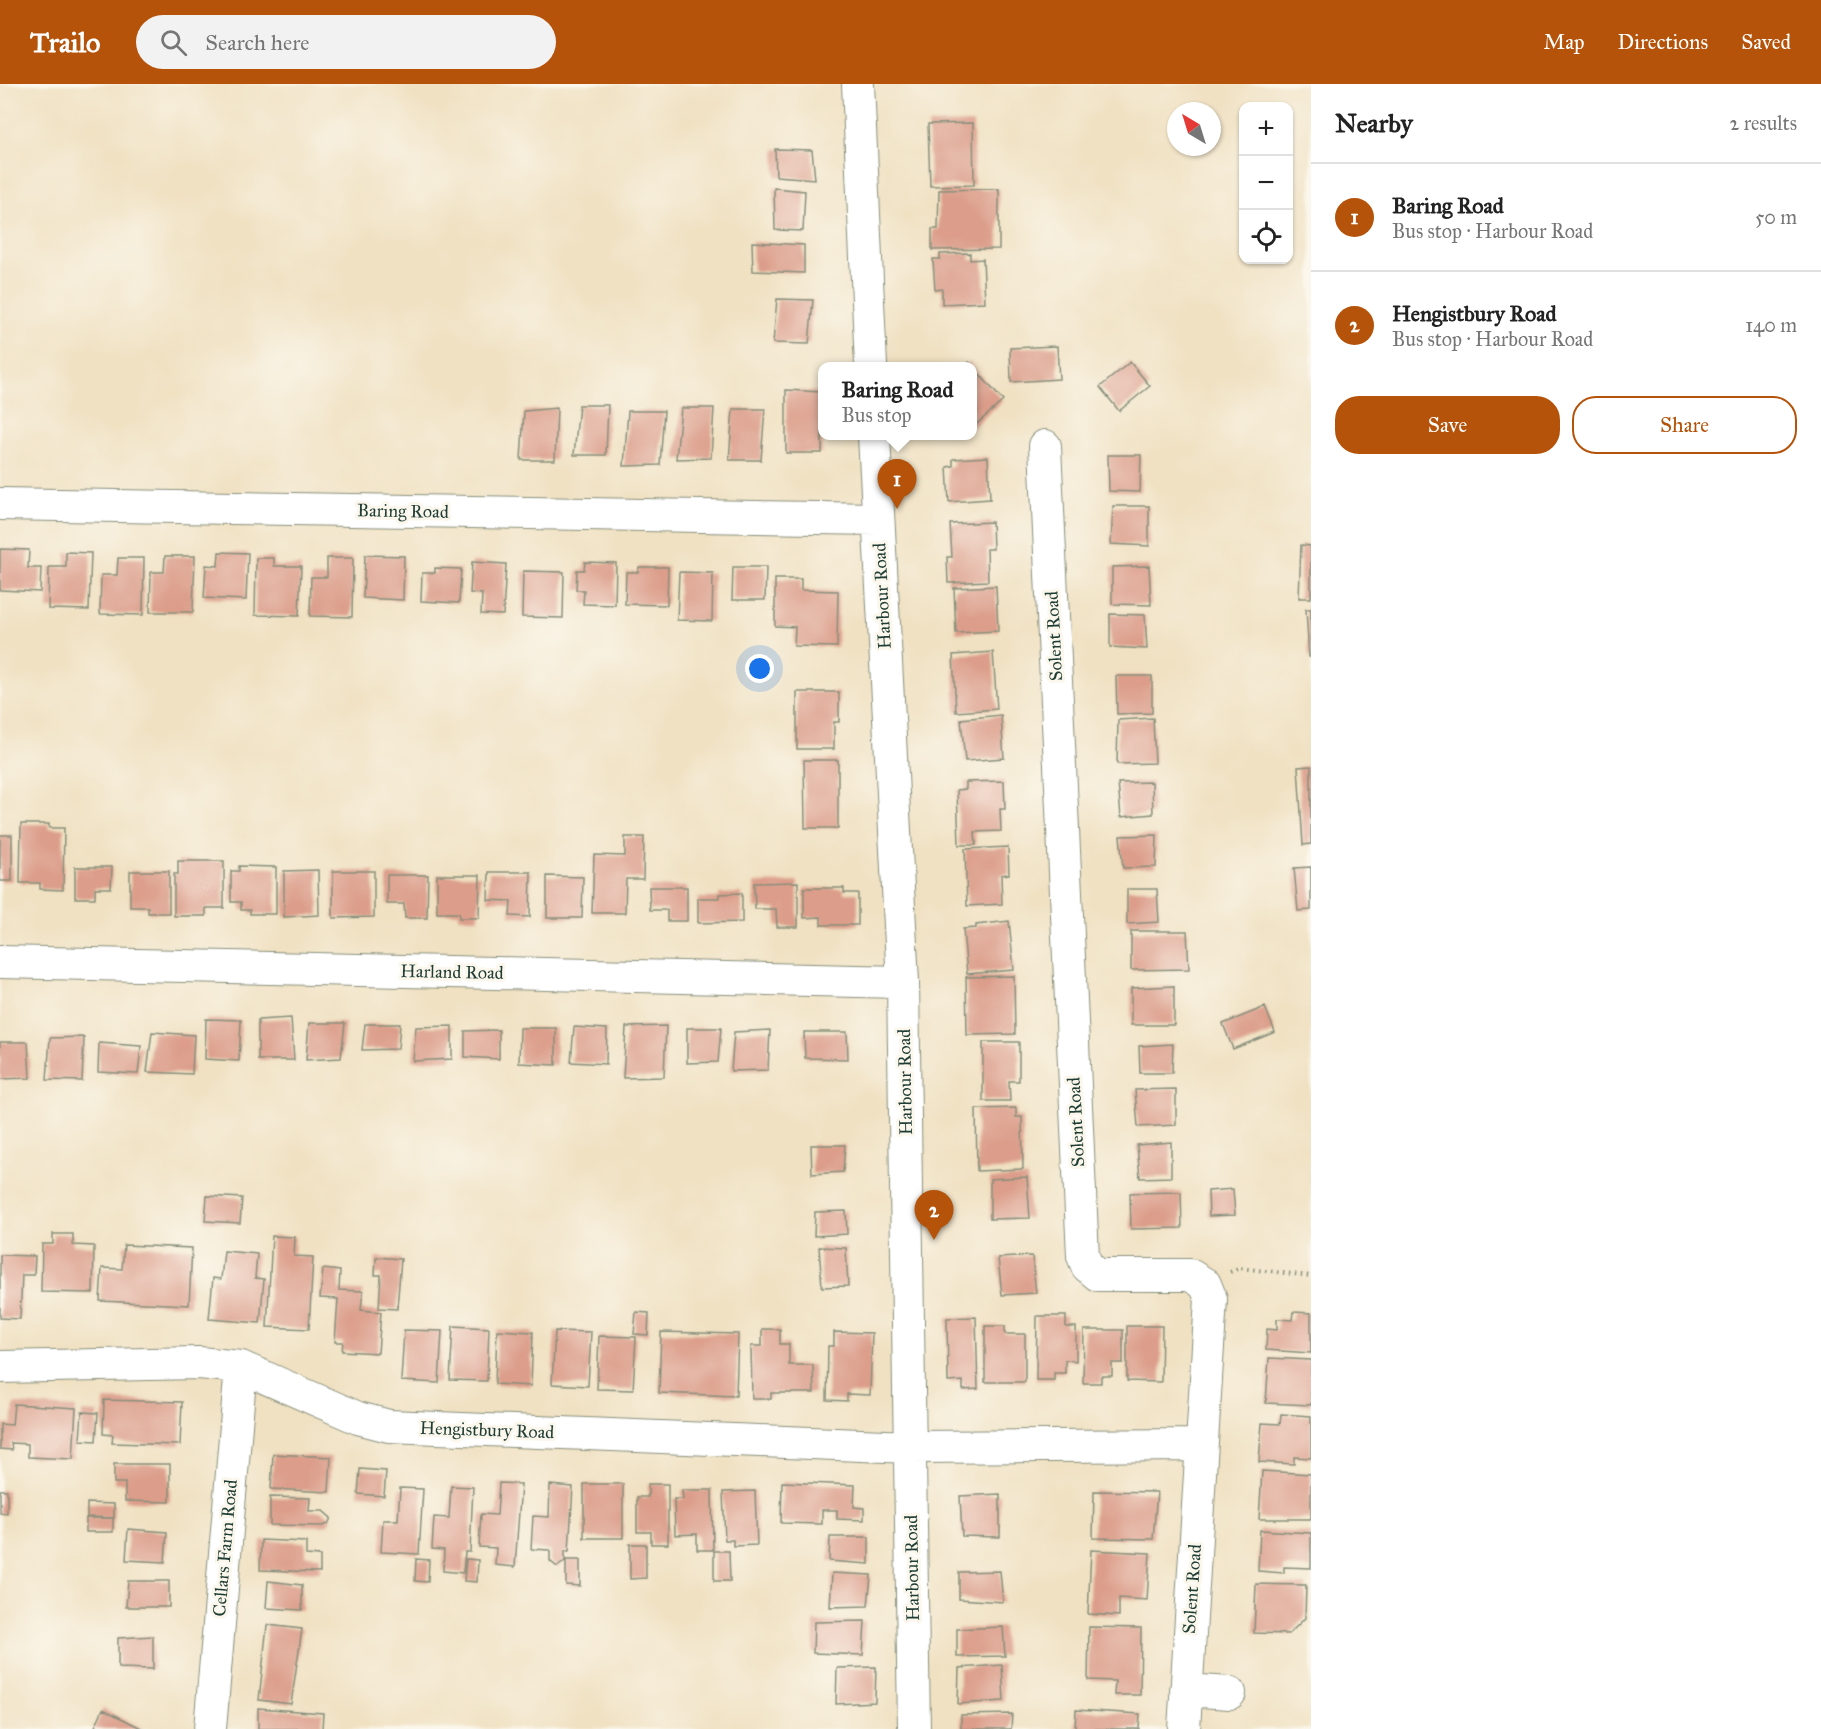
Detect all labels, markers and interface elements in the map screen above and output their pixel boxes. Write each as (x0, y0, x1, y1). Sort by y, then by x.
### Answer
search box (136, 15, 556, 69)
text: Trailo (30, 25, 100, 60)
icon: search (157, 26, 190, 59)
text: Search here (205, 29, 309, 56)
text: Map (1544, 29, 1585, 55)
text: Directions (1618, 29, 1708, 55)
text: Saved (1741, 29, 1791, 55)
north arrow (1167, 102, 1221, 156)
map controls (1239, 102, 1293, 264)
button: + (1239, 102, 1293, 156)
text: Nearby (1335, 107, 1413, 139)
text: 2 results (1729, 111, 1797, 135)
button: − (1239, 156, 1293, 210)
text: Baring Road (1392, 192, 1504, 219)
text: 1 (1351, 205, 1358, 229)
text: 50 m (1755, 205, 1797, 229)
button: locate (1239, 210, 1293, 264)
text: Bus stop · Harbour Road (1392, 219, 1593, 243)
text: Hengistbury Road (1392, 300, 1556, 327)
text: 2 (1350, 313, 1359, 337)
text: 140 m (1745, 313, 1797, 337)
text: Bus stop · Harbour Road (1392, 327, 1593, 351)
popup (818, 362, 977, 440)
text: Baring Road (842, 376, 953, 403)
button: Save (1335, 396, 1560, 454)
button: Share (1572, 396, 1797, 454)
text: Bus stop (842, 403, 912, 427)
pin: 1 (878, 460, 916, 509)
street label: Baring Road (357, 499, 449, 524)
street label: Harbour Road (868, 542, 896, 650)
street label: Solent Road (1041, 590, 1067, 682)
your location (745, 654, 774, 683)
street label: Harland Road (400, 960, 504, 984)
street label: Harbour Road (893, 1029, 917, 1135)
street label: Solent Road (1063, 1076, 1089, 1168)
pin: 2 (914, 1190, 954, 1240)
street label: Hengistbury Road (419, 1417, 555, 1444)
street label: Cellars Farm Road (208, 1479, 242, 1617)
street label: Harbour Road (900, 1515, 924, 1621)
street label: Solent Road (1178, 1543, 1206, 1635)

